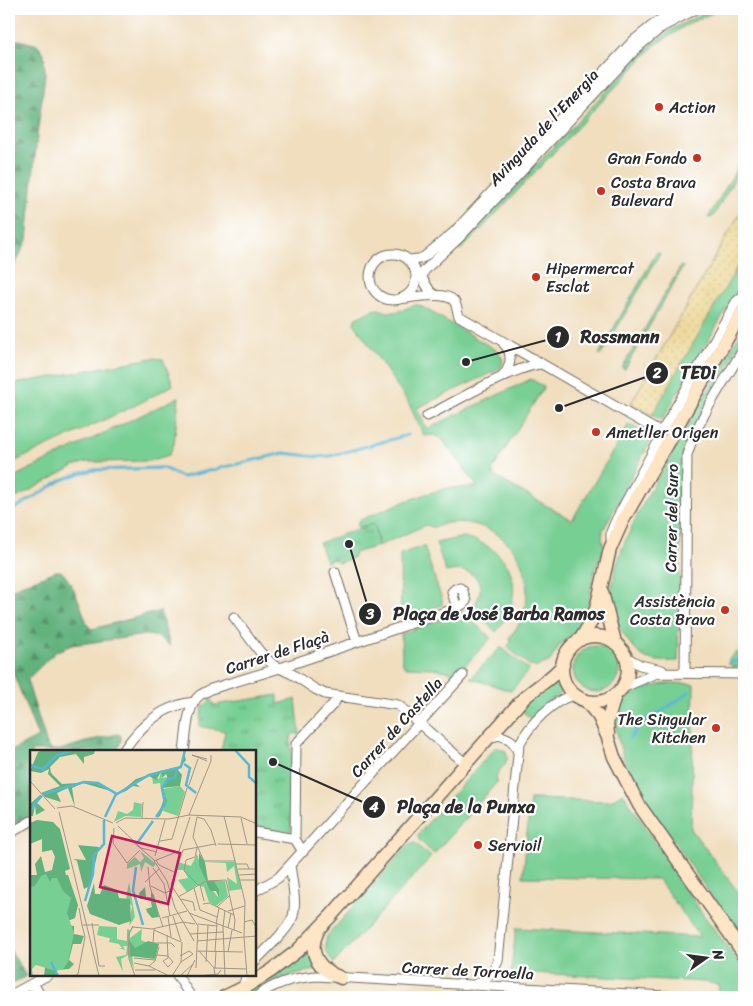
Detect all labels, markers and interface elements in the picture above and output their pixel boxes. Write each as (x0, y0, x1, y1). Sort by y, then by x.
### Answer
street label: Avinguda de l'Energia (480, 62, 606, 194)
place label: Action (668, 93, 716, 122)
marker: Action (653, 101, 665, 113)
place label: Gran Fondo (608, 144, 687, 173)
marker: Gran Fondo (691, 152, 703, 164)
place label: Costa Brava Bulevard (611, 168, 696, 215)
marker: Costa Brava Bulevard (595, 185, 607, 197)
place label: Hipermercat Esclat (546, 254, 635, 301)
marker: Hipermercat Esclat (530, 271, 542, 283)
callout: Rossmann (545, 320, 669, 353)
text: Rossmann (580, 321, 660, 353)
text: 1 (555, 324, 562, 350)
callout: TEDi (645, 356, 725, 389)
text: TEDi (680, 357, 717, 389)
text: 2 (652, 360, 662, 386)
place label: Ametller Origen (605, 418, 719, 447)
marker: Ametller Origen (590, 426, 602, 438)
street label: Carrer del Suro (656, 464, 687, 572)
place label: Assistència Costa Brava (630, 587, 715, 634)
callout: Plaça de José Barba Ramos (357, 597, 615, 630)
text: Plaça de José Barba Ramos (393, 598, 606, 630)
text: 3 (365, 601, 375, 627)
marker: Assistència Costa Brava (719, 604, 731, 616)
street label: Carrer de Flaçà (221, 622, 333, 683)
street label: Carrer de Castella (343, 670, 450, 784)
place label: The Singular Kitchen (617, 705, 707, 752)
marker: The Singular Kitchen (710, 722, 722, 734)
inset map (30, 750, 256, 976)
callout: Plaça de la Punxa (362, 791, 545, 824)
text: Plaça de la Punxa (397, 791, 536, 823)
text: 4 (368, 794, 379, 820)
place label: Servioil (488, 831, 542, 860)
marker: Servioil (472, 839, 484, 851)
north arrow (680, 934, 730, 984)
text: N (705, 946, 732, 963)
street label: Carrer de Torroella (401, 953, 535, 988)

